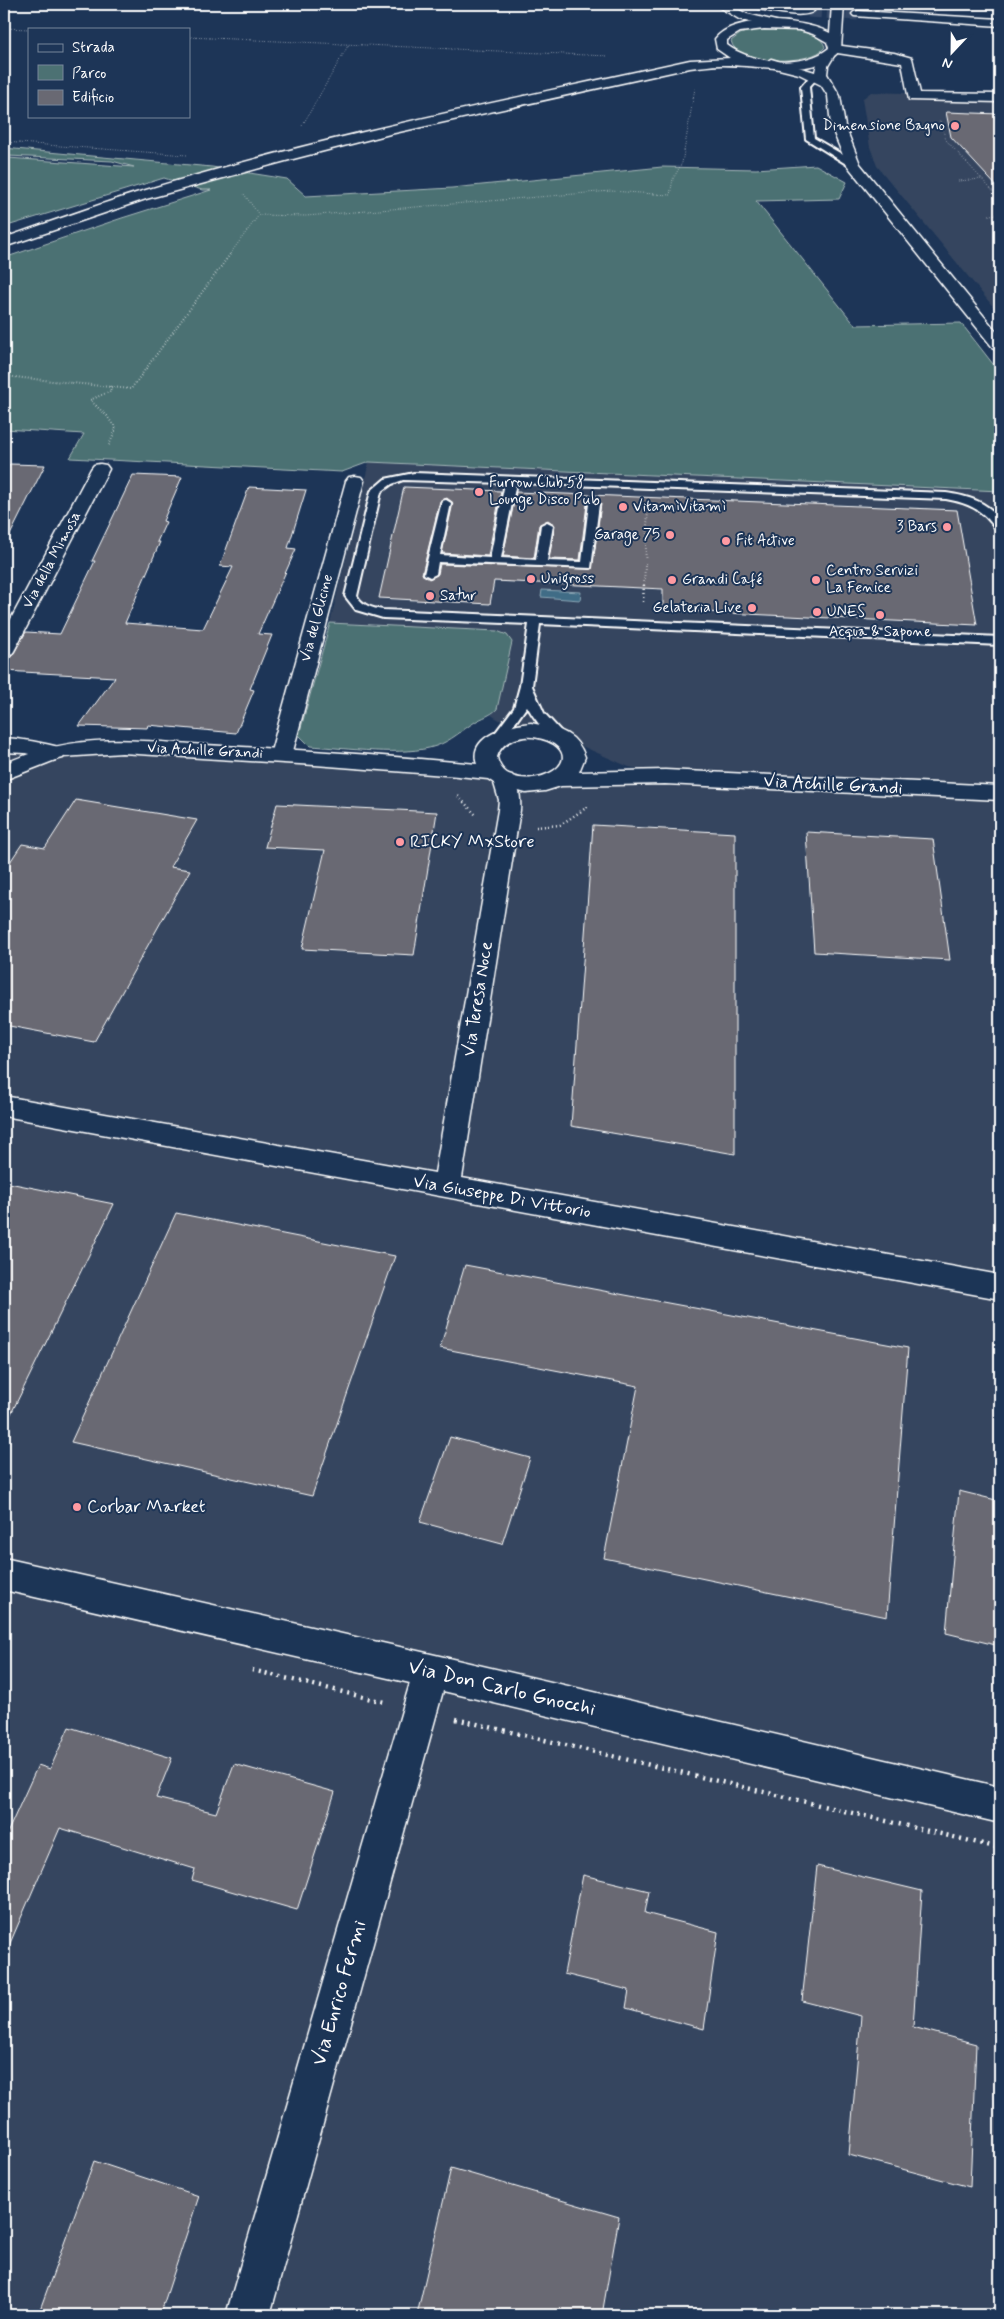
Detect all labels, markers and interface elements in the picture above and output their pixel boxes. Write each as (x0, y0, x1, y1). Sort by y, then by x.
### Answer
legend (28, 28, 190, 118)
north arrow (926, 28, 976, 78)
text: Strada (72, 38, 115, 58)
text: N (940, 53, 955, 73)
text: Parco (72, 64, 106, 84)
text: Edificio (72, 88, 114, 108)
place label: Dimensione Bagno (822, 116, 945, 136)
marker: Dimensione Bagno (949, 120, 961, 132)
place label: Furrow Club 58 Lounge Disco Pub (489, 473, 600, 511)
marker: Furrow Club 58 Lounge Disco Pub (473, 486, 485, 498)
place label: VitamìVitamì (633, 497, 726, 517)
marker: VitamìVitamì (617, 501, 629, 513)
street label: Via della Mimosa (18, 508, 86, 612)
place label: 3 Bars (897, 517, 937, 537)
marker: 3 Bars (941, 521, 953, 533)
place label: Garage 75 (594, 525, 660, 546)
marker: Garage 75 (664, 529, 676, 541)
place label: Fit Active (736, 531, 795, 551)
marker: Fit Active (720, 535, 732, 547)
place label: Centro Servizi La Fenice (826, 561, 918, 598)
place label: Unigross (541, 569, 594, 590)
place label: Grandi Café (682, 570, 763, 590)
street label: Via del Glicine (296, 572, 338, 664)
marker: Unigross (525, 573, 537, 585)
marker: Grandi Café (666, 574, 678, 586)
marker: Centro Servizi La Fenice (810, 574, 822, 586)
place label: Satur (440, 586, 477, 606)
marker: Satur (424, 590, 436, 602)
place label: Gelateria Live (652, 598, 742, 618)
marker: Gelateria Live (746, 602, 758, 614)
place label: UNES (827, 602, 865, 622)
marker: UNES (811, 606, 823, 618)
marker: Acqua & Sapone (874, 609, 886, 621)
place label: Acqua & Sapone (829, 622, 931, 642)
street label: Via Achille Grandi (147, 738, 263, 764)
street label: Via Achille Grandi (763, 769, 903, 801)
place label: RICKY MxStore (410, 830, 535, 854)
marker: RICKY MxStore (394, 836, 406, 848)
street label: Via Teresa Noce (457, 940, 499, 1058)
street label: Via Giuseppe Di Vittorio (411, 1170, 593, 1224)
place label: Corbar Market (87, 1495, 206, 1519)
marker: Corbar Market (71, 1501, 83, 1513)
street label: Via Don Carlo Gnocchi (406, 1653, 599, 1723)
street label: Via Enrico Fermi (305, 1917, 373, 2069)

